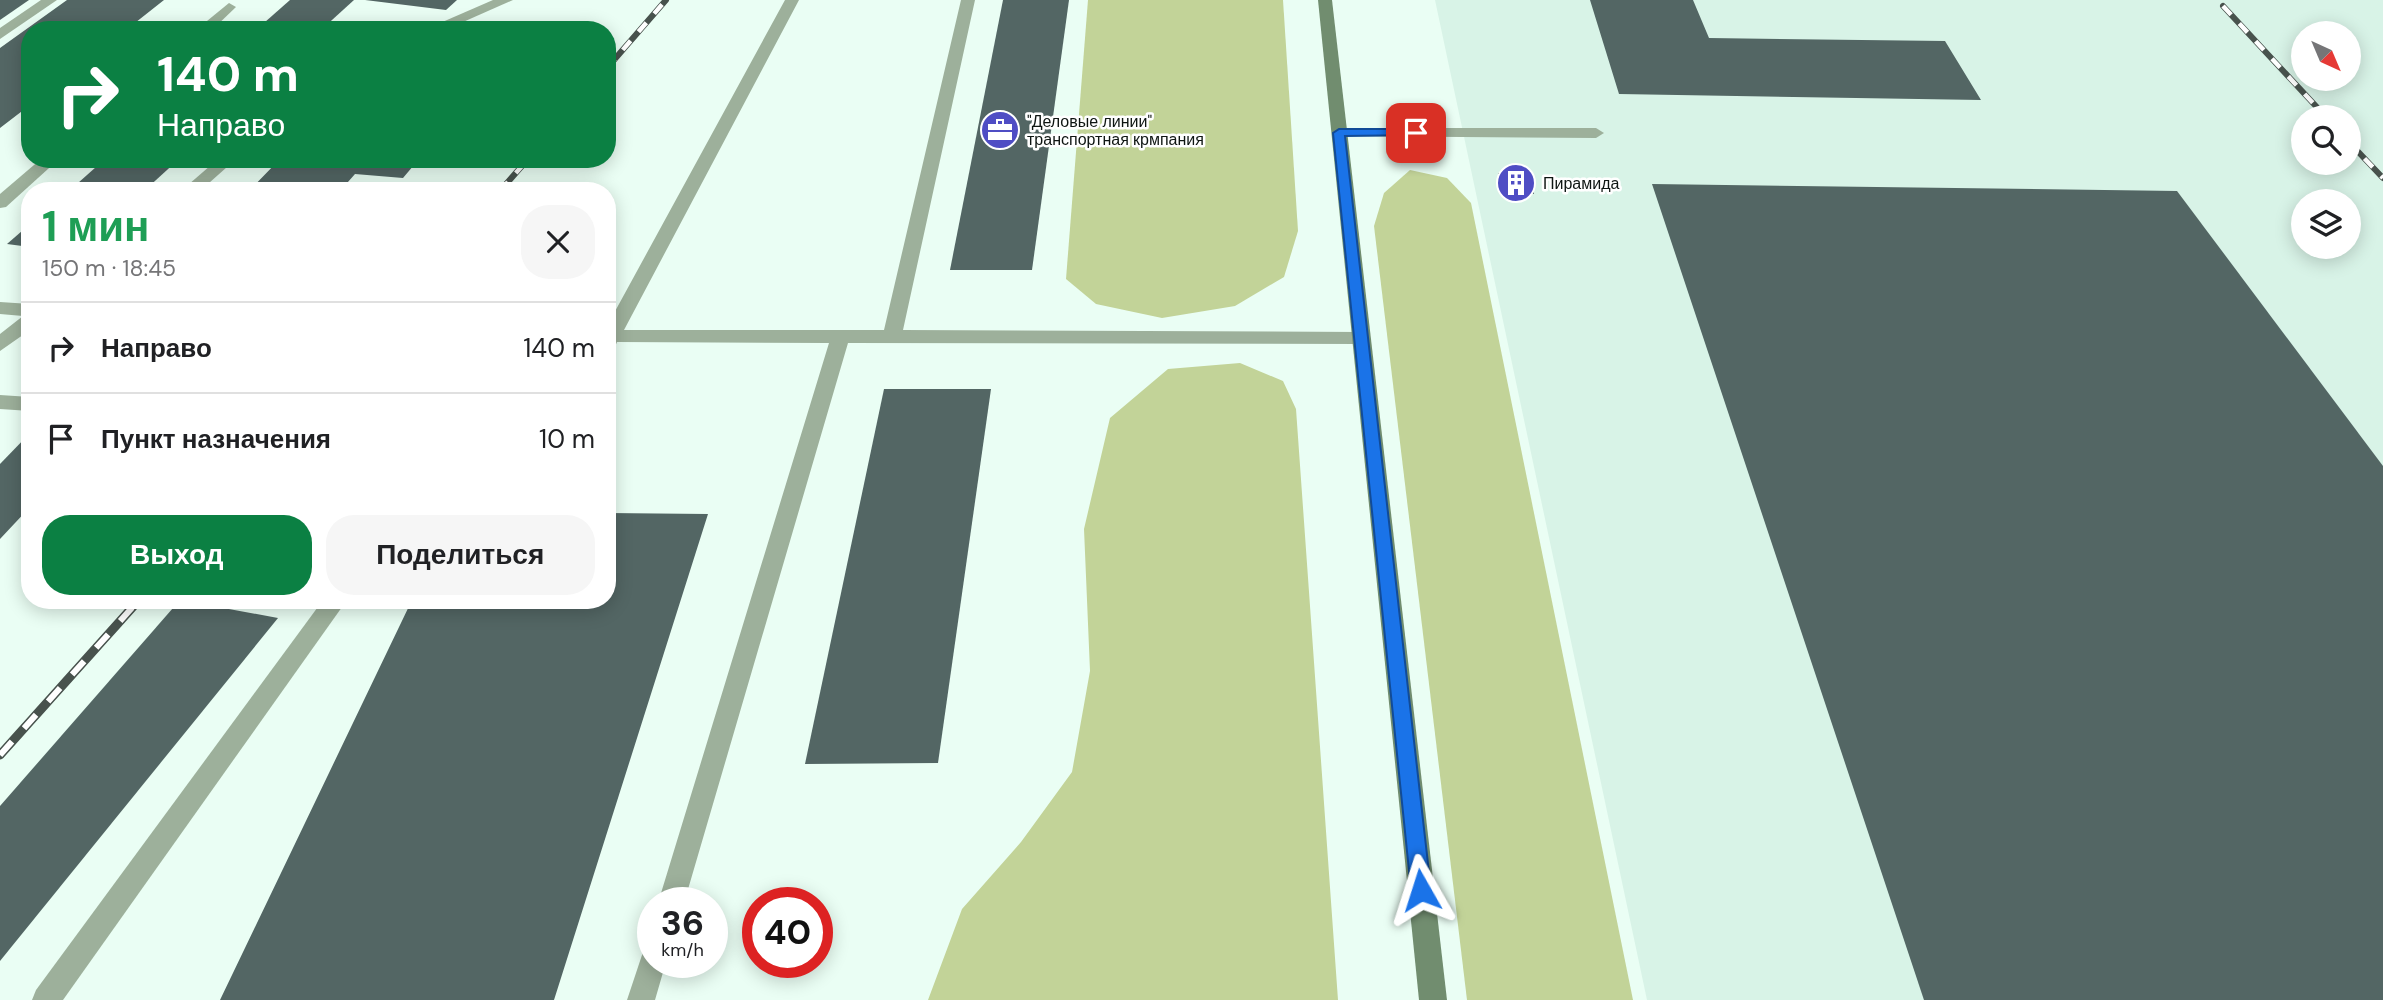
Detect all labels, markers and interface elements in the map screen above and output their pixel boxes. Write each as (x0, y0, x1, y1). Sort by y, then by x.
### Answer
north arrow (2291, 21, 2361, 91)
map controls (2291, 21, 2361, 259)
text: 140 m (157, 42, 299, 106)
icon: right (42, 49, 133, 140)
pin (1386, 103, 1446, 163)
text: Направо (157, 104, 285, 146)
button: search (2291, 105, 2361, 175)
office icon: "Деловые линии" транспортная крмпания (979, 109, 1021, 151)
place label: "Деловые линии" транспортная крмпания (1027, 111, 1204, 150)
icon: arrive (1397, 114, 1435, 152)
building icon: Пирамида (1495, 162, 1537, 204)
place label: Пирамида (1543, 173, 1620, 194)
button: layers (2291, 189, 2361, 259)
text: 1 мин (42, 199, 149, 254)
button: close (521, 205, 595, 279)
text: 150 m · 18:45 (42, 253, 176, 283)
icon: right (42, 329, 80, 367)
text: Направо (101, 331, 212, 365)
text: 140 m (523, 331, 595, 365)
icon: arrive (42, 420, 80, 458)
text: Пункт назначения (101, 422, 331, 456)
text: 10 m (539, 422, 595, 456)
button: Выход (42, 515, 312, 595)
button: Поделиться (326, 515, 595, 595)
position arrow (1384, 853, 1458, 927)
speed limit sign: 40 (742, 887, 833, 978)
text: 36 (661, 900, 704, 946)
text: km/h (661, 938, 704, 962)

